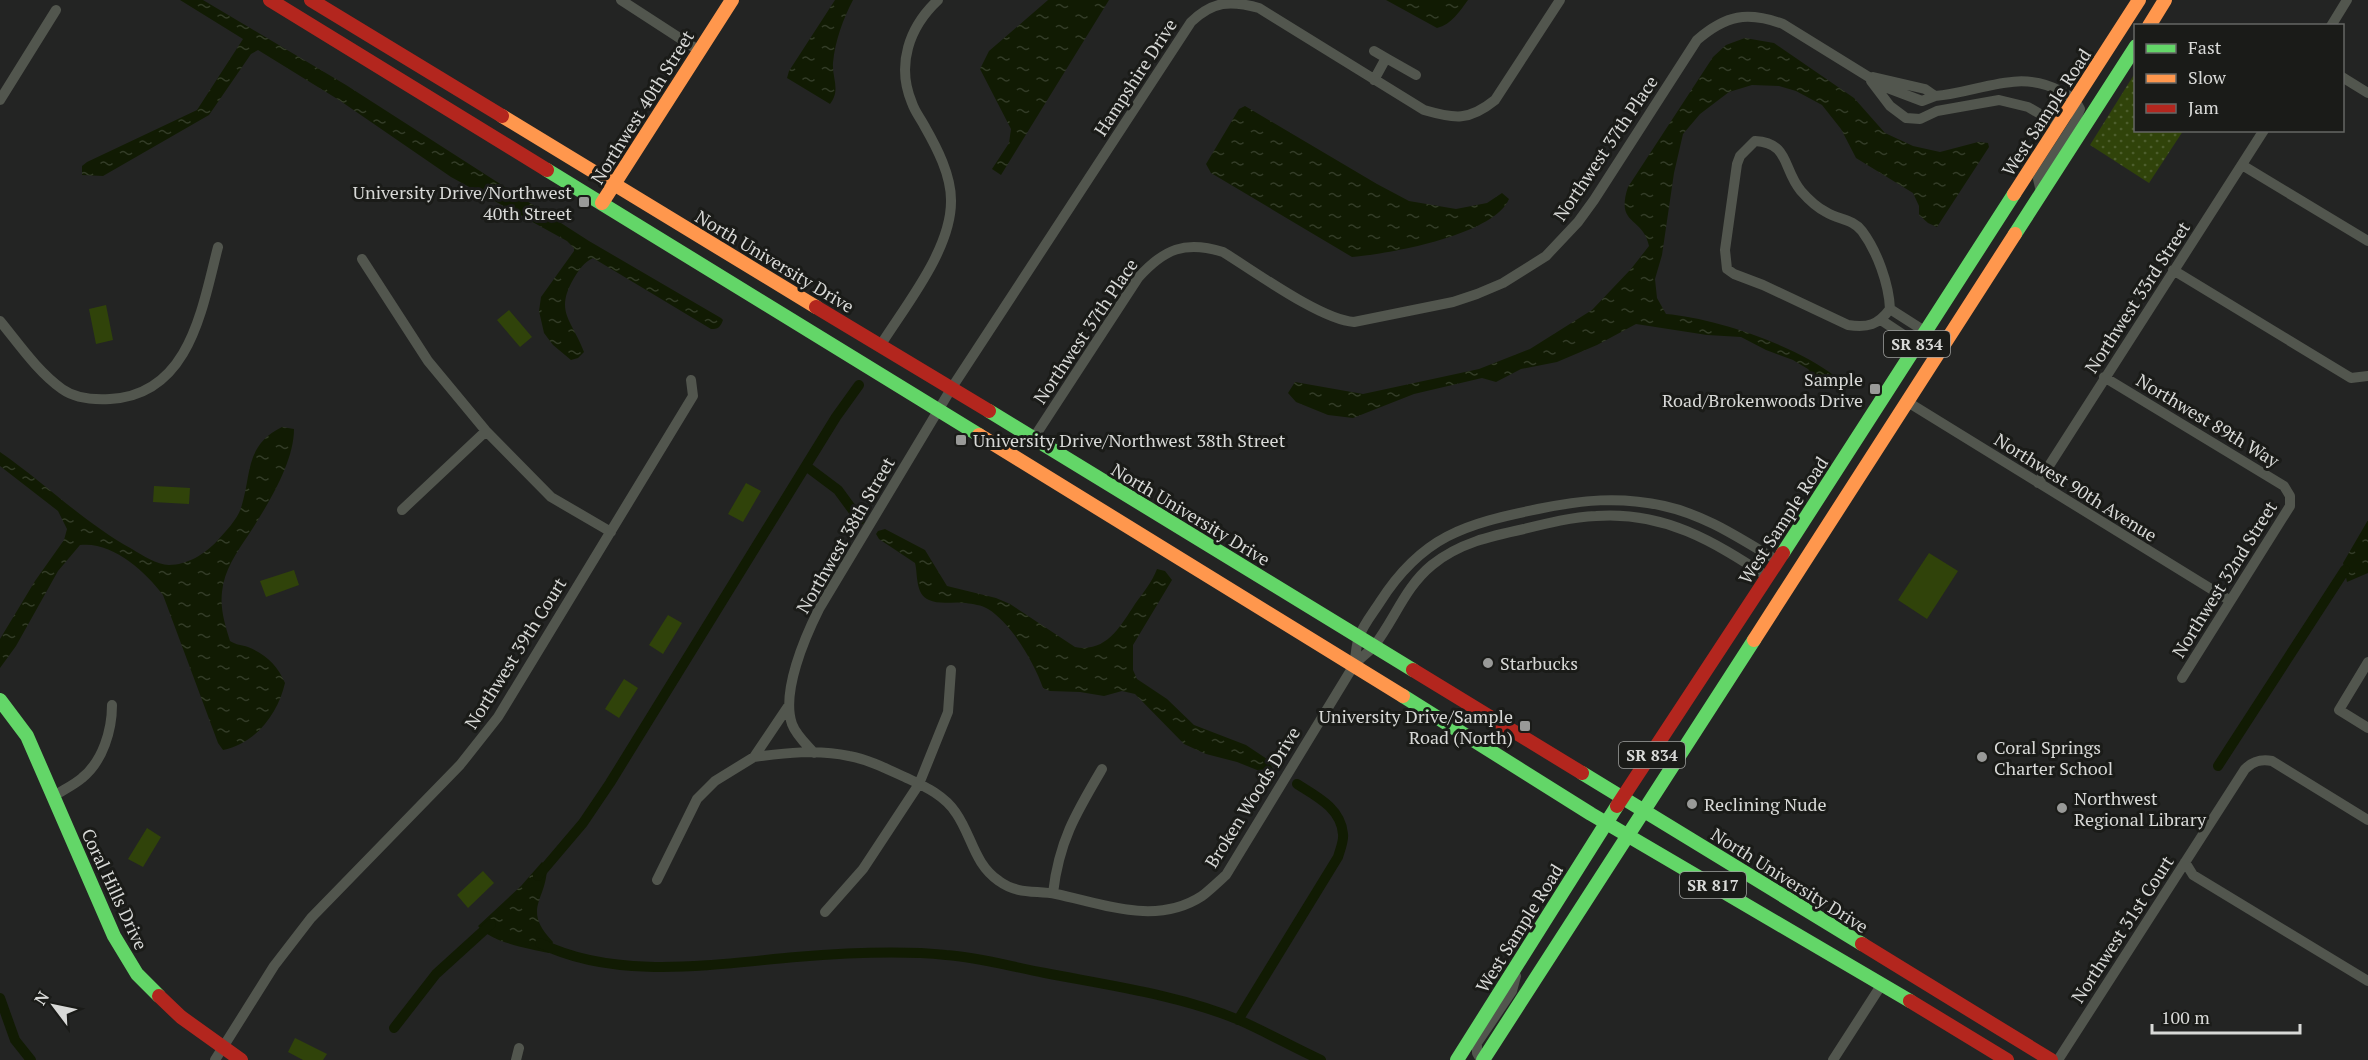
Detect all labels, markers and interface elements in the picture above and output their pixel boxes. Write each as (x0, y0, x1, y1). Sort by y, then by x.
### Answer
street label: Hampshire Drive (1088, 14, 1182, 140)
legend (2134, 24, 2344, 132)
street label: Northwest 40th Street (585, 25, 699, 188)
text: Fast (2188, 35, 2222, 59)
street label: West Sample Road (1996, 44, 2096, 180)
text: Slow (2188, 65, 2227, 89)
street label: Northwest 37th Place (1547, 71, 1663, 225)
text: Jam (2188, 95, 2219, 119)
place label: University Drive/Northwest 40th Street (353, 180, 572, 225)
marker: University Drive/Northwest 40th Street (577, 195, 591, 209)
street label: North University Drive (691, 204, 859, 318)
street label: Northwest 33rd Street (2079, 216, 2195, 378)
street label: Northwest 37th Place (1027, 254, 1143, 408)
road number: SR 834 (1884, 331, 1950, 357)
place label: Sample Road/Brokenwoods Drive (1662, 367, 1863, 412)
street label: Northwest 89th Way (2132, 368, 2285, 473)
marker: Sample Road/Brokenwoods Drive (1868, 382, 1882, 396)
street label: Northwest 90th Avenue (1990, 427, 2162, 547)
place label: University Drive/Northwest 38th Street (973, 428, 1286, 452)
marker: University Drive/Northwest 38th Street (954, 433, 968, 447)
street label: Northwest 38th Street (790, 452, 900, 618)
street label: West Sample Road (1733, 452, 1833, 588)
street label: North University Drive (1107, 457, 1275, 571)
street label: Northwest 32nd Street (2166, 496, 2282, 662)
street label: Northwest 39th Court (459, 573, 571, 733)
place label: Starbucks (1500, 651, 1578, 675)
marker: Starbucks (1481, 656, 1495, 670)
place label: University Drive/Sample Road (North) (1319, 704, 1513, 749)
marker: University Drive/Sample Road (North) (1518, 719, 1532, 733)
street label: Broken Woods Drive (1199, 722, 1305, 872)
place label: Coral Springs Charter School (1994, 735, 2113, 780)
road number: SR 834 (1619, 742, 1685, 768)
marker: Coral Springs Charter School (1975, 750, 1989, 764)
place label: Northwest Regional Library (2074, 786, 2207, 831)
place label: Reclining Nude (1704, 792, 1827, 816)
marker: Reclining Nude (1685, 797, 1699, 811)
marker: Northwest Regional Library (2055, 801, 2069, 815)
street label: North University Drive (1707, 822, 1873, 938)
street label: Coral Hills Drive (76, 824, 154, 954)
street label: Northwest 31st Court (2065, 850, 2179, 1007)
street label: West Sample Road (1470, 859, 1568, 997)
road number: SR 817 (1680, 872, 1746, 898)
north arrow (24, 976, 84, 1036)
text: N (29, 987, 54, 1009)
scale bar (2152, 997, 2300, 1035)
text: 100 m (2161, 1005, 2210, 1029)

